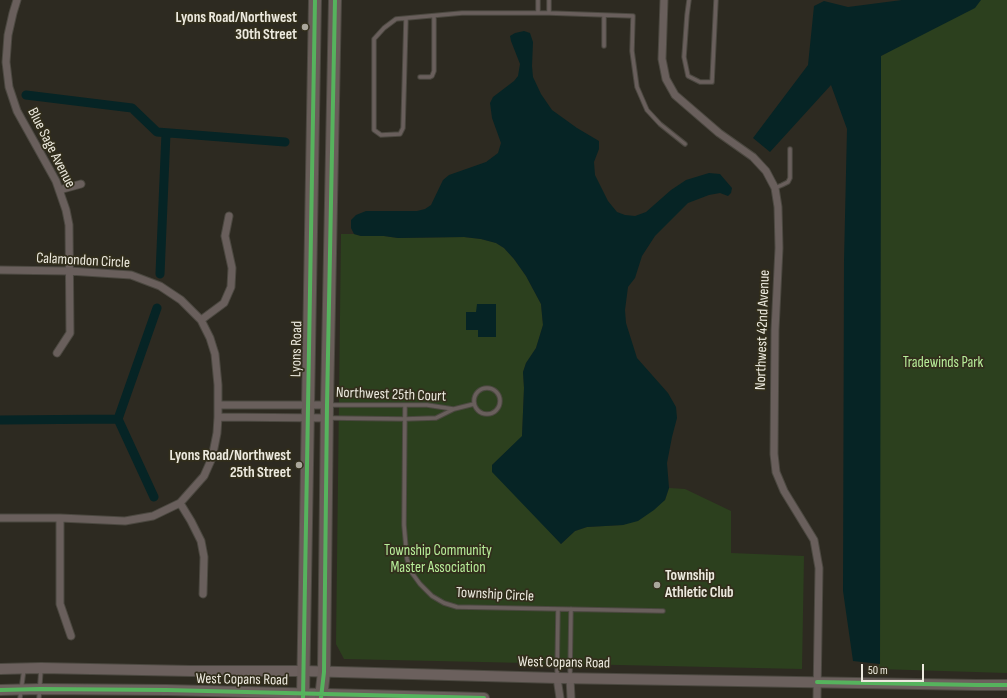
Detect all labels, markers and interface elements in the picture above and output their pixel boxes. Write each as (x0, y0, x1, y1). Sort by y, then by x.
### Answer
place label: Lyons Road/Northwest 30th Street (175, 9, 297, 44)
marker: Lyons Road/Northwest 30th Street (300, 22, 310, 32)
street label: Blue Sage Avenue (23, 105, 79, 191)
street label: Calamondon Circle (36, 250, 130, 272)
street label: Northwest 42nd Avenue (752, 270, 774, 390)
street label: Lyons Road (288, 321, 306, 377)
park label: Tradewinds Park (903, 354, 983, 372)
street label: Northwest 25th Court (336, 384, 446, 406)
place label: Lyons Road/Northwest 25th Street (169, 447, 291, 482)
marker: Lyons Road/Northwest 25th Street (294, 460, 304, 470)
park label: Township Community Master Association (384, 542, 492, 577)
place label: Township Athletic Club (665, 567, 734, 602)
marker: Township Athletic Club (652, 580, 662, 590)
street label: Township Circle (455, 584, 535, 606)
street label: West Copans Road (518, 653, 610, 673)
scale bar (863, 656, 926, 682)
text: 50 m (868, 663, 888, 678)
street label: West Copans Road (196, 670, 288, 690)

